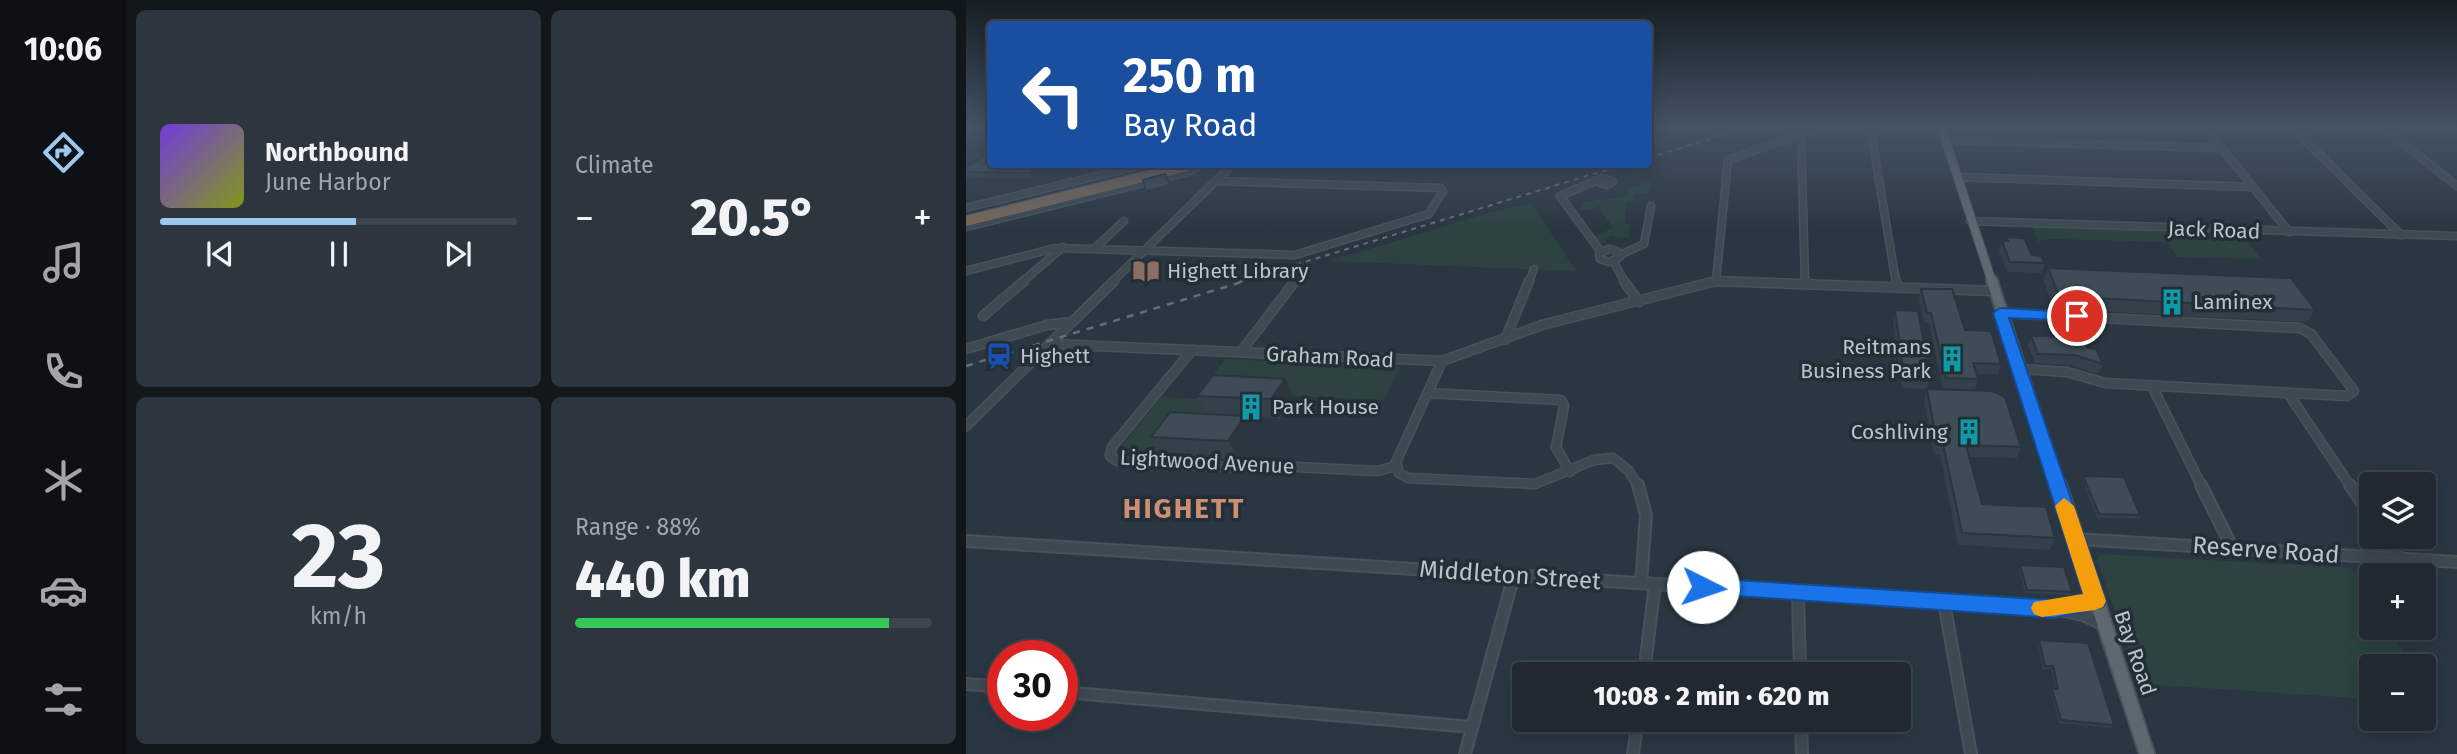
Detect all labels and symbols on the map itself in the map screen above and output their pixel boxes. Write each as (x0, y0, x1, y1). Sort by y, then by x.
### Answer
street label: Jack Road (2167, 215, 2261, 245)
library icon: Highett Library (1131, 256, 1161, 286)
place label: Highett Library (1167, 258, 1309, 284)
pin (2047, 286, 2107, 346)
building icon: Laminex (2157, 287, 2187, 317)
place label: Laminex (2193, 289, 2273, 315)
place label: Reitmans Business Park (1800, 334, 1931, 384)
station icon: Highett (984, 341, 1014, 371)
street label: Graham Road (1266, 341, 1394, 373)
place label: Highett (1020, 343, 1090, 369)
building icon: Reitmans Business Park (1937, 344, 1967, 374)
building icon: Park House (1236, 392, 1266, 422)
place label: Park House (1272, 394, 1379, 420)
building icon: Coshliving (1954, 417, 1984, 447)
place label: Coshliving (1851, 419, 1948, 445)
street label: Lightwood Avenue (1119, 444, 1295, 480)
district label: HIGHETT (1123, 492, 1245, 525)
street label: Reserve Road (2192, 531, 2340, 569)
position arrow (1666, 550, 1740, 624)
street label: Middleton Street (1418, 555, 1602, 595)
street label: Bay Road (2108, 607, 2162, 699)
speed limit sign: 30 (987, 640, 1078, 731)

